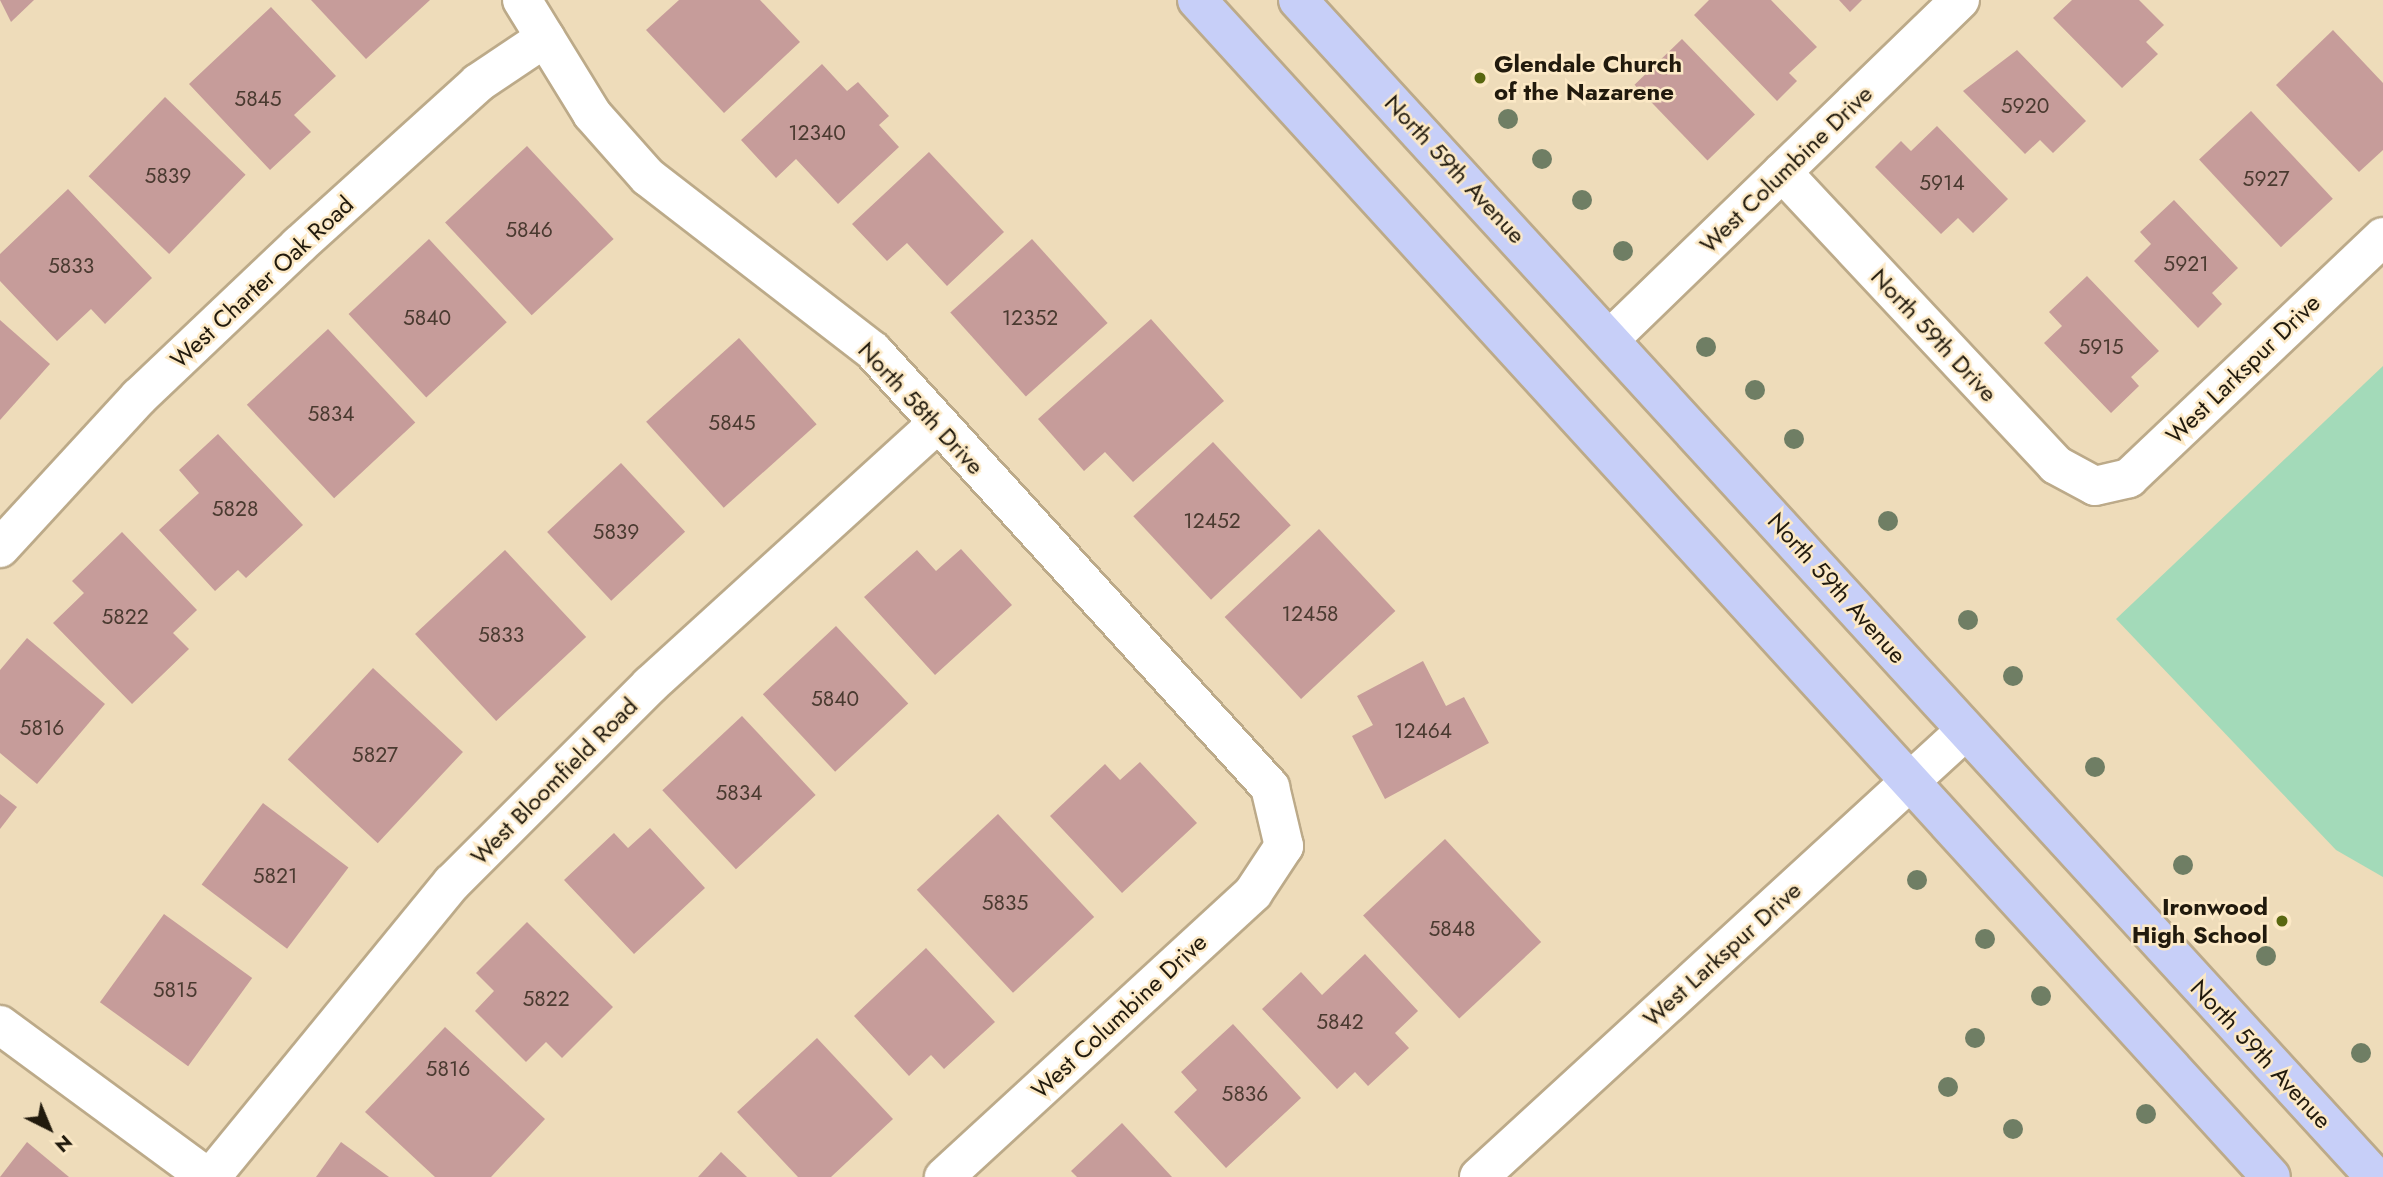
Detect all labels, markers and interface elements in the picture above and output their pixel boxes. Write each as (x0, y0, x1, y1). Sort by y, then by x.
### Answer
place label: Glendale Church of the Nazarene (1494, 50, 1682, 106)
marker: Glendale Church of the Nazarene (1472, 70, 1488, 86)
street label: West Columbine Drive (1694, 79, 1878, 259)
house number: 5845 (234, 86, 282, 112)
street label: North 59th Avenue (1379, 89, 1531, 249)
house number: 5920 (2001, 93, 2049, 119)
house number: 12340 (788, 120, 846, 146)
house number: 5839 (145, 163, 191, 189)
house number: 5927 (2243, 166, 2289, 192)
house number: 5914 (1919, 170, 1965, 196)
street label: West Charter Oak Road (165, 190, 359, 374)
house number: 5846 (505, 217, 553, 243)
house number: 5921 (2163, 251, 2209, 277)
house number: 5833 (48, 253, 94, 279)
street label: North 59th Drive (1865, 262, 2003, 408)
street label: West Larkspur Drive (2160, 288, 2326, 450)
house number: 5840 (403, 305, 451, 331)
house number: 12352 (1002, 305, 1058, 331)
house number: 5915 (2078, 334, 2124, 360)
street label: North 58th Drive (852, 336, 990, 480)
house number: 5834 (307, 401, 355, 427)
house number: 5845 (708, 410, 756, 436)
house number: 5828 (212, 496, 258, 522)
street label: North 59th Avenue (1762, 507, 1912, 669)
house number: 12452 (1183, 508, 1241, 534)
house number: 5839 (593, 519, 639, 545)
house number: 12458 (1282, 601, 1338, 627)
house number: 5822 (101, 604, 149, 630)
house number: 5833 (478, 622, 524, 648)
house number: 5840 (811, 686, 859, 712)
street label: West Bloomfield Road (465, 692, 643, 870)
house number: 5816 (20, 715, 64, 741)
house number: 12464 (1394, 718, 1452, 744)
house number: 5827 (352, 742, 398, 768)
house number: 5834 (715, 780, 763, 806)
house number: 5821 (253, 863, 297, 889)
street label: West Larkspur Drive (1637, 875, 1807, 1033)
house number: 5835 (982, 890, 1028, 916)
place label: Ironwood High School (2132, 893, 2268, 949)
marker: Ironwood High School (2274, 913, 2290, 929)
house number: 5848 (1428, 916, 1476, 942)
street label: West Columbine Drive (1026, 927, 1212, 1105)
street label: North 59th Avenue (2185, 974, 2337, 1134)
house number: 5815 (153, 977, 197, 1003)
house number: 5822 (522, 986, 570, 1012)
house number: 5842 (1316, 1009, 1364, 1035)
house number: 5816 (426, 1056, 470, 1082)
house number: 5836 (1222, 1081, 1268, 1107)
north arrow (14, 1093, 84, 1163)
text: N (49, 1129, 78, 1159)

